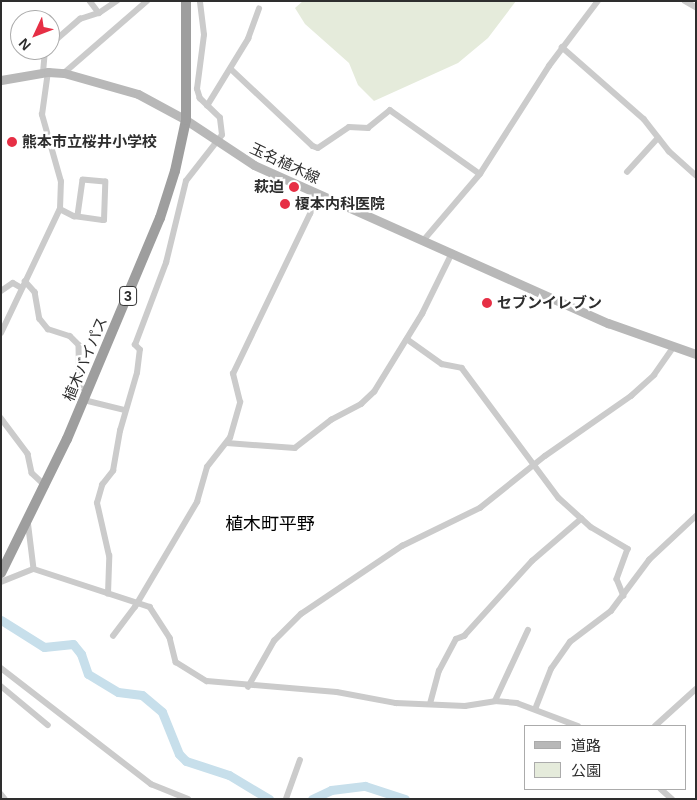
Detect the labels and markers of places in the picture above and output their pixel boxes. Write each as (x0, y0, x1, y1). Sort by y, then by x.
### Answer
place label: 熊本市立桜井小学校 (22, 133, 157, 151)
marker: 熊本市立桜井小学校 (6, 136, 18, 148)
place label: 萩迫 (254, 178, 284, 196)
marker: 萩迫 (288, 181, 300, 193)
place label: 榎本内科医院 (295, 195, 385, 213)
marker: 榎本内科医院 (279, 198, 291, 210)
place label: セブンイレブン (497, 294, 602, 312)
marker: セブンイレブン (481, 297, 493, 309)

